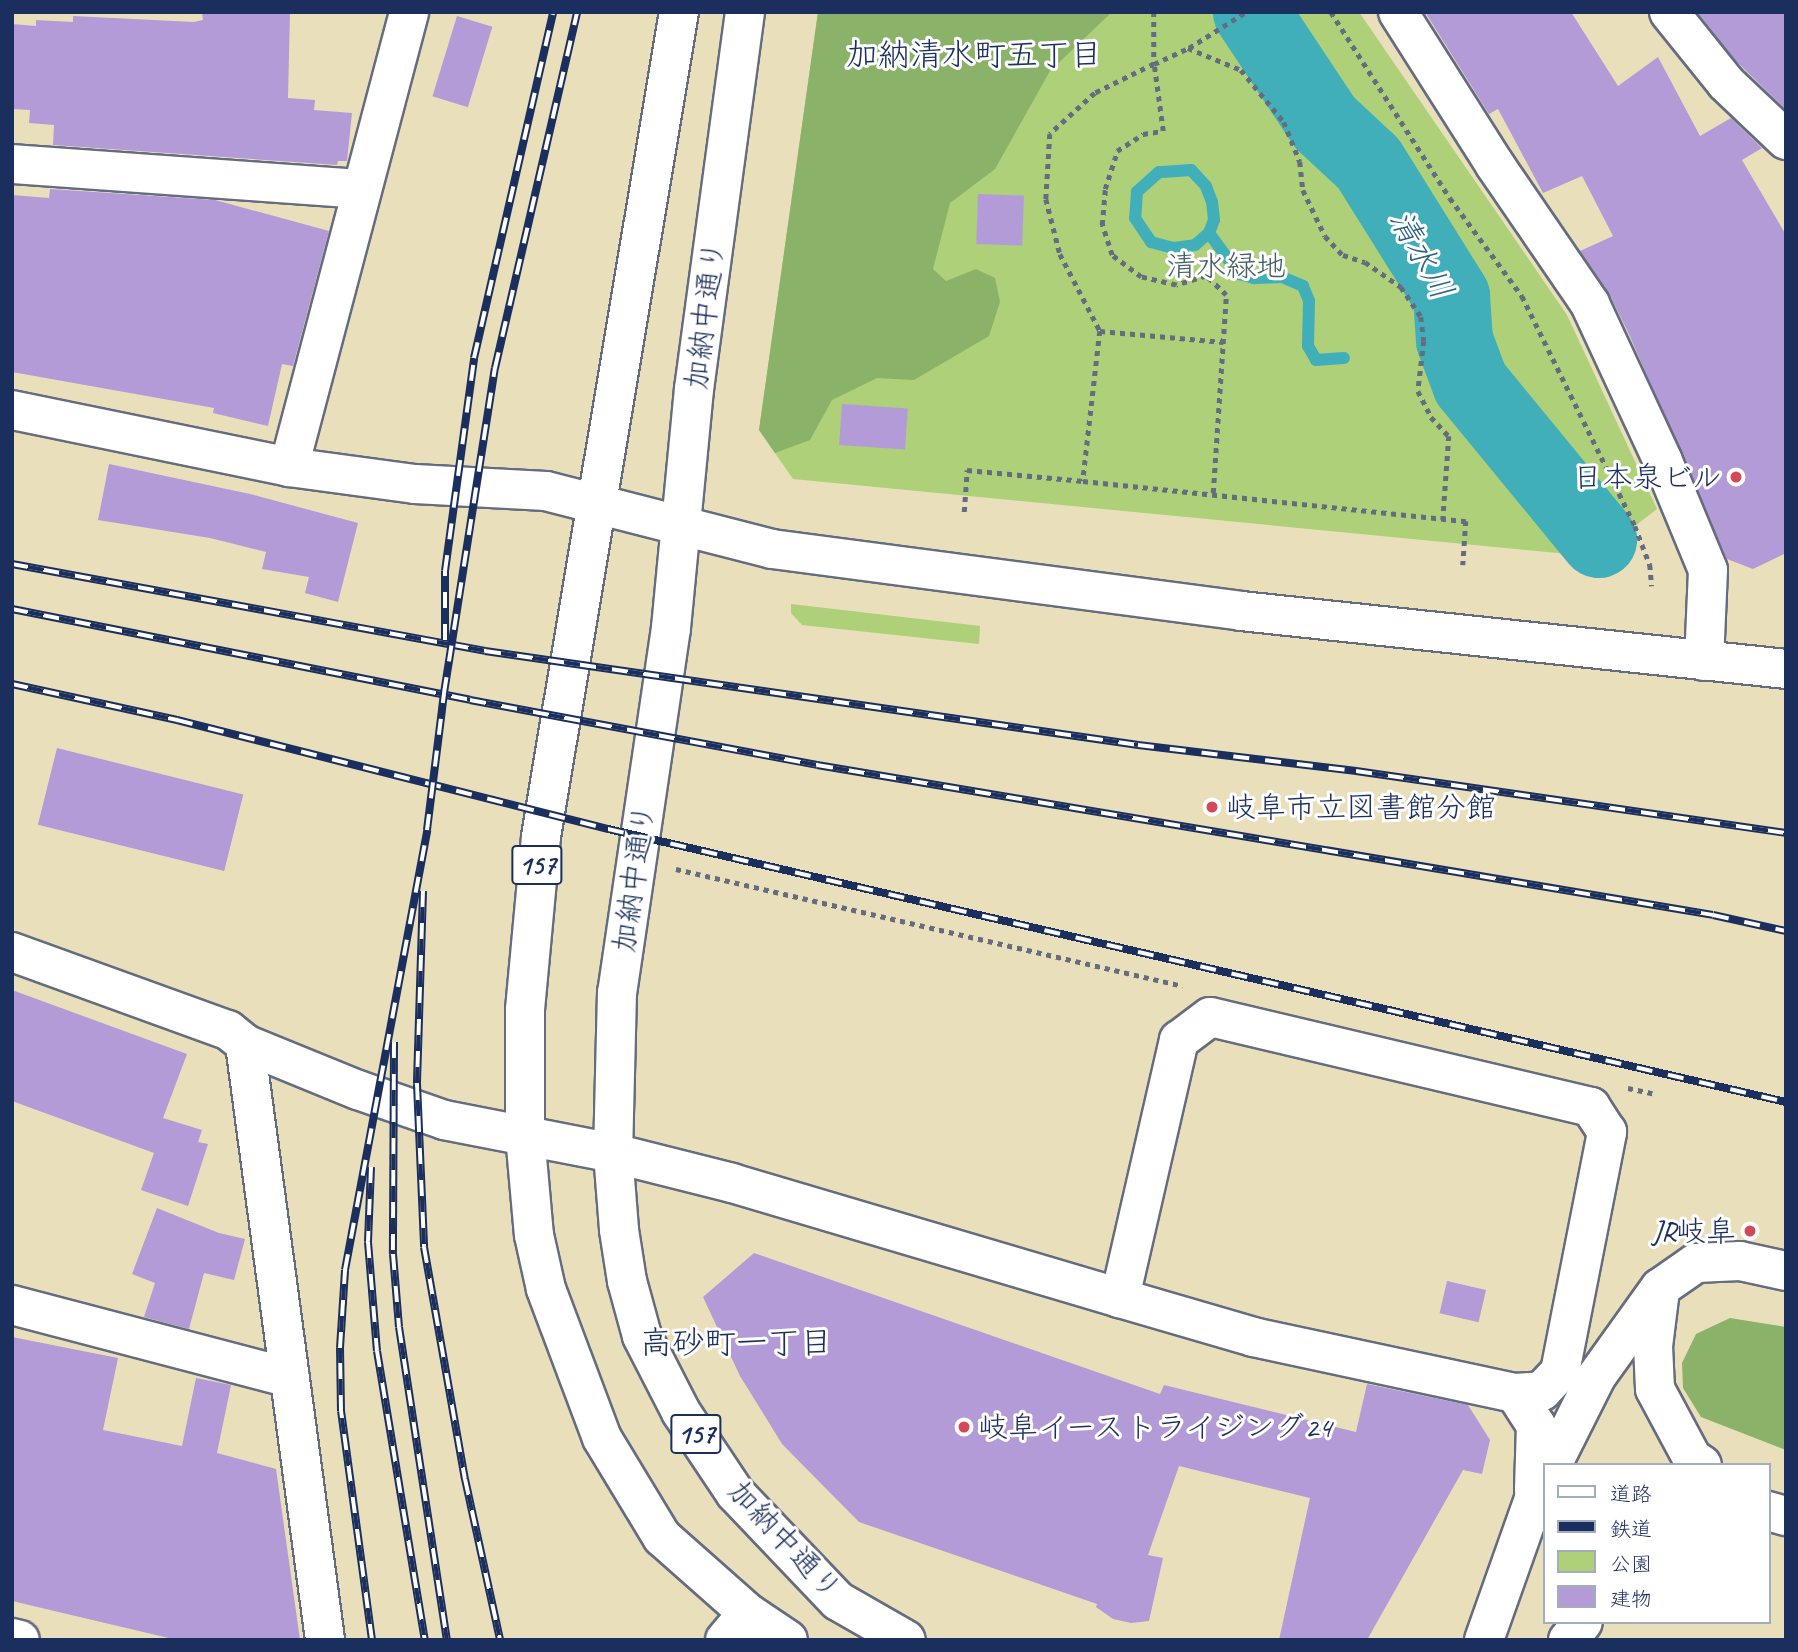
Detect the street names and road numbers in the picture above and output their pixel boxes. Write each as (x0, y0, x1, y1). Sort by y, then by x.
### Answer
street label: 加納中通り (678, 238, 732, 392)
street label: 加納中通り (606, 801, 662, 955)
road number: 157 (511, 840, 563, 890)
road number: 157 (670, 1410, 722, 1458)
street label: 加納中通り (721, 1473, 849, 1607)

